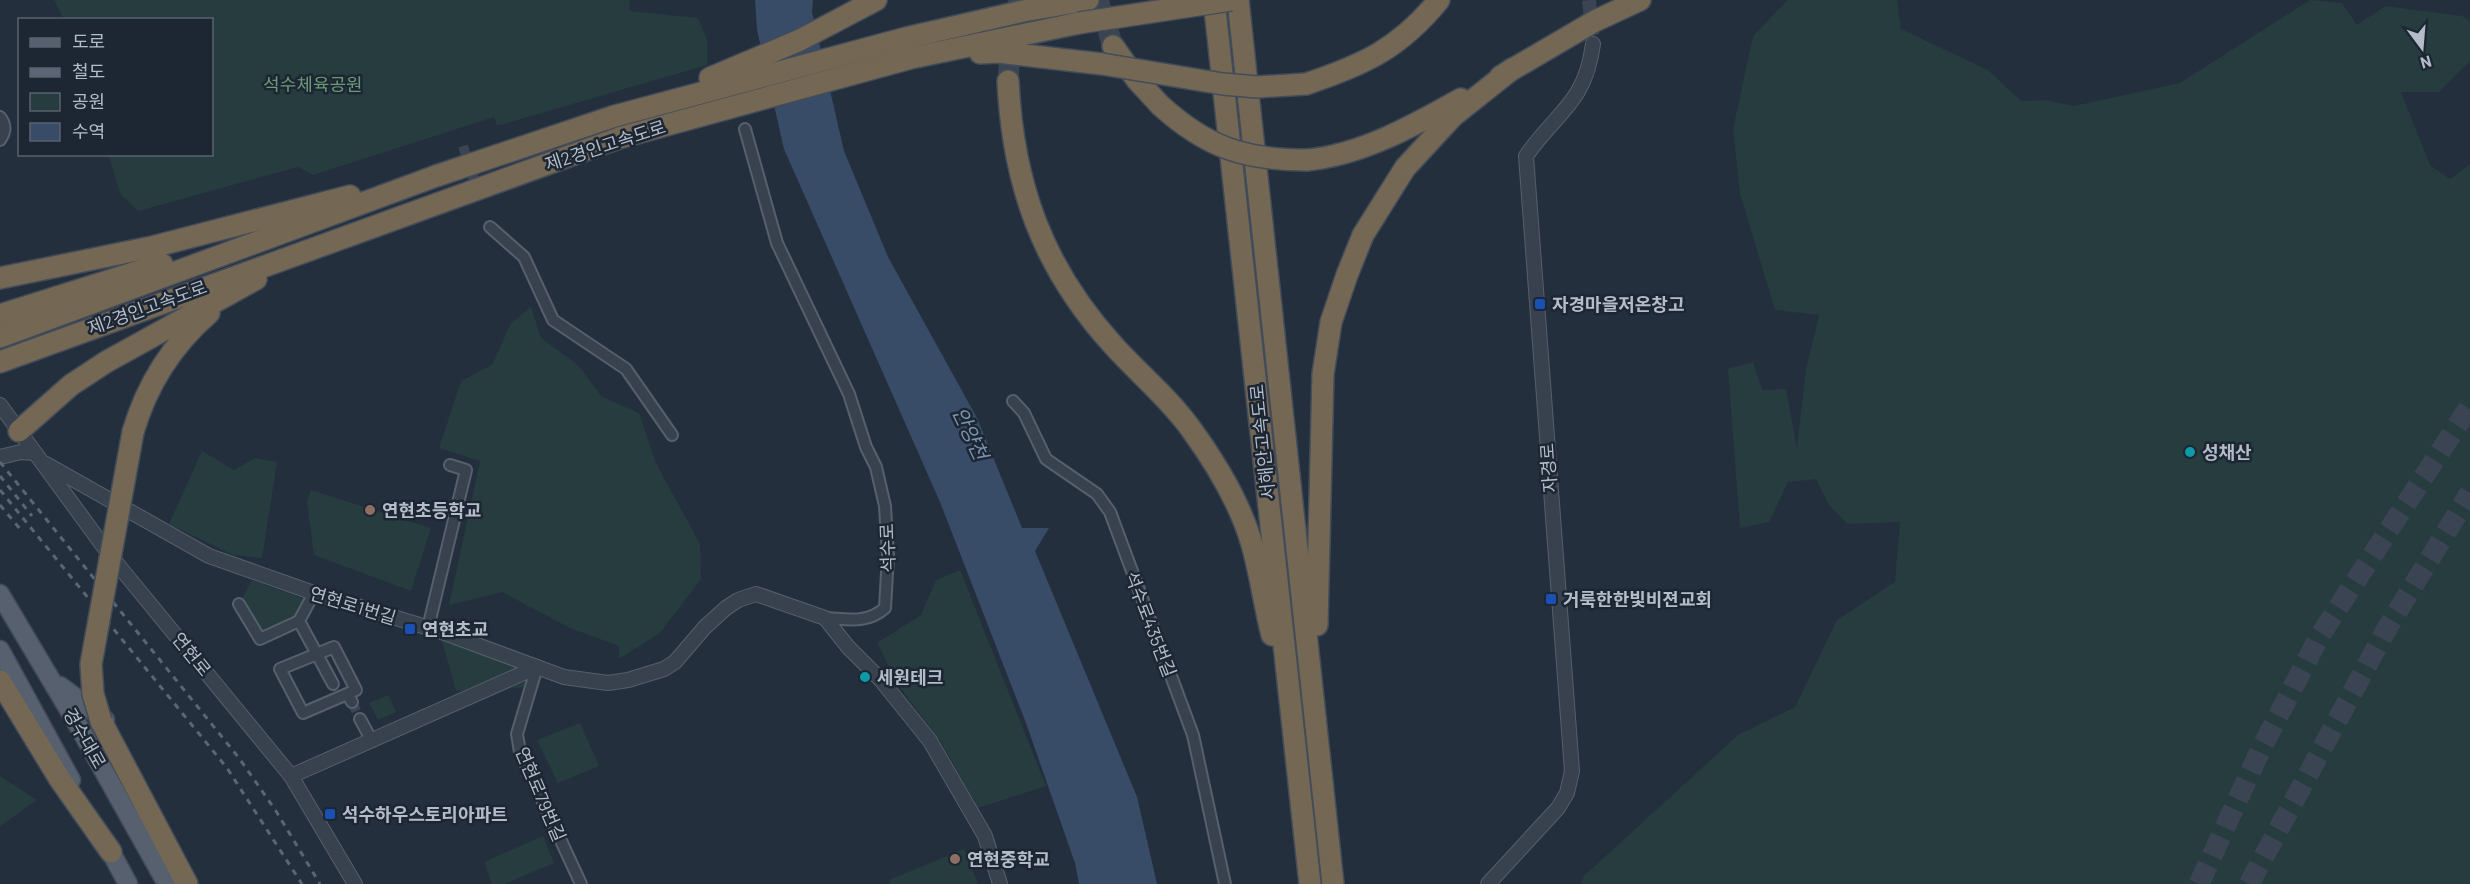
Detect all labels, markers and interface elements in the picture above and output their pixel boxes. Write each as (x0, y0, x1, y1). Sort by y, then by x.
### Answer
legend (18, 18, 213, 156)
north arrow (2392, 18, 2452, 78)
text: 도로 (72, 30, 105, 52)
text: N (2419, 52, 2434, 73)
text: 철도 (72, 60, 105, 82)
park label: 석수체육공원 (263, 73, 363, 95)
text: 공원 (72, 90, 105, 112)
street label: 제2경인고속도로 (542, 115, 668, 175)
text: 수역 (72, 120, 105, 142)
street label: 제2경인고속도로 (84, 275, 210, 339)
place label: 자경마을저온창고 (1552, 293, 1684, 315)
marker: 자경마을저온창고 (1533, 297, 1547, 311)
street label: 서해안고속도로 (1245, 383, 1279, 501)
water label: 안양천 (948, 403, 995, 465)
place label: 성채산 (2202, 441, 2252, 463)
street label: 자경로 (1535, 442, 1561, 494)
marker: 성채산 (2183, 445, 2197, 459)
place label: 연현초등학교 (382, 499, 481, 521)
marker: 연현초등학교 (363, 503, 377, 517)
street label: 석수로 (875, 523, 899, 573)
street label: 석수로435번길 (1121, 568, 1181, 680)
street label: 연현로1번길 (307, 581, 399, 629)
place label: 거룩한한빛비젼교회 (1563, 588, 1712, 610)
marker: 거룩한한빛비젼교회 (1544, 592, 1558, 606)
place label: 연현초교 (422, 618, 488, 640)
marker: 연현초교 (403, 622, 417, 636)
street label: 연현로 (168, 628, 216, 680)
place label: 세원테크 (877, 666, 943, 688)
marker: 세원테크 (858, 670, 872, 684)
street label: 경수대로 (59, 704, 111, 772)
street label: 연현로79번길 (511, 743, 571, 845)
place label: 석수하우스토리아파트 (342, 803, 508, 825)
marker: 석수하우스토리아파트 (323, 807, 337, 821)
place label: 연현중학교 (967, 848, 1050, 870)
marker: 연현중학교 (948, 852, 962, 866)

